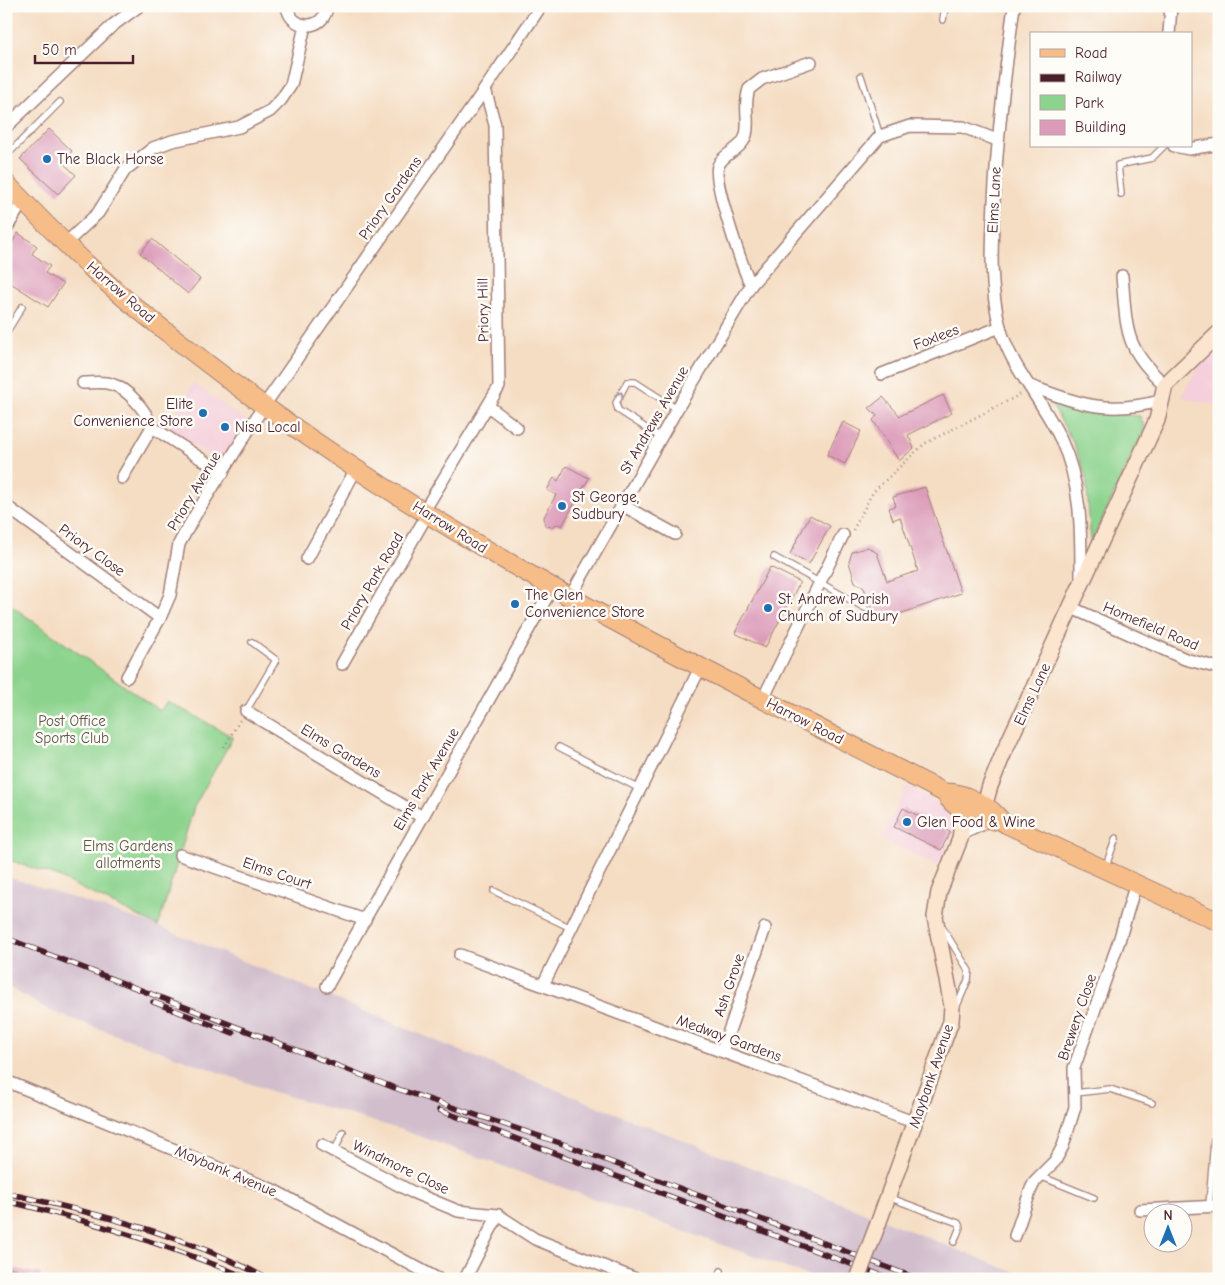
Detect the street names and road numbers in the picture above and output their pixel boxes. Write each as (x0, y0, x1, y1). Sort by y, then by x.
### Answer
street label: Priory Gardens (355, 153, 425, 243)
street label: Elms Lane (983, 166, 1005, 234)
street label: Harrow Road (83, 258, 159, 326)
street label: Priory Hill (473, 278, 493, 342)
street label: Foxlees (911, 320, 961, 354)
street label: St Andrews Avenue (616, 362, 692, 477)
street label: Priory Avenue (163, 448, 225, 534)
street label: Harrow Road (409, 497, 491, 557)
street label: Priory Close (55, 520, 129, 580)
street label: Priory Park Road (337, 529, 407, 633)
street label: Homefield Road (1100, 598, 1202, 654)
street label: Elms Lane (1010, 659, 1054, 728)
street label: Harrow Road (763, 694, 847, 748)
street label: Elms Gardens (298, 720, 384, 782)
street label: Elms Park Avenue (389, 724, 463, 833)
street label: Elms Court (240, 853, 314, 893)
street label: Ash Grove (710, 951, 748, 1019)
street label: Brewery Close (1054, 971, 1100, 1063)
street label: Medway Gardens (674, 1011, 784, 1065)
street label: Maybank Avenue (905, 1021, 957, 1130)
street label: Windmore Close (350, 1136, 453, 1198)
street label: Maybank Avenue (172, 1141, 280, 1201)

